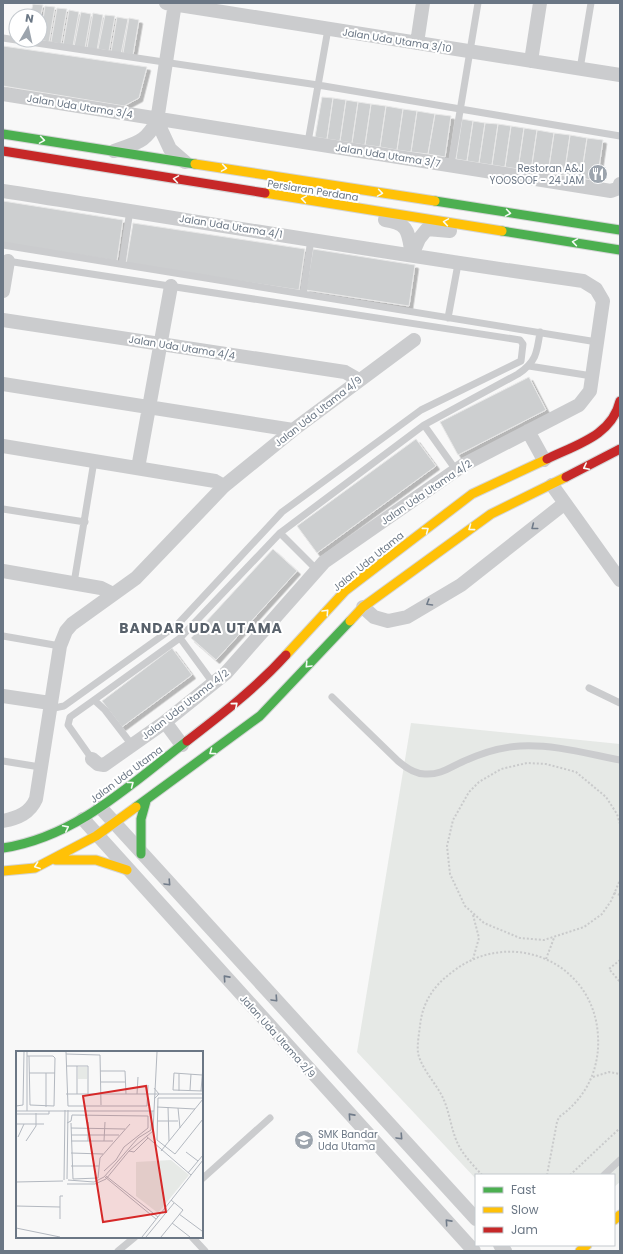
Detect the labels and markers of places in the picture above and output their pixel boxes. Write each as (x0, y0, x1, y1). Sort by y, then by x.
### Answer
place label: Restoran A&J YOOSOOF - 24 JAM (490, 161, 584, 188)
restaurant icon: Restoran A&J YOOSOOF - 24 JAM (587, 163, 609, 185)
place label: SMK Bandar Uda Utama (318, 1127, 378, 1154)
school or university icon: SMK Bandar Uda Utama (293, 1129, 315, 1151)

